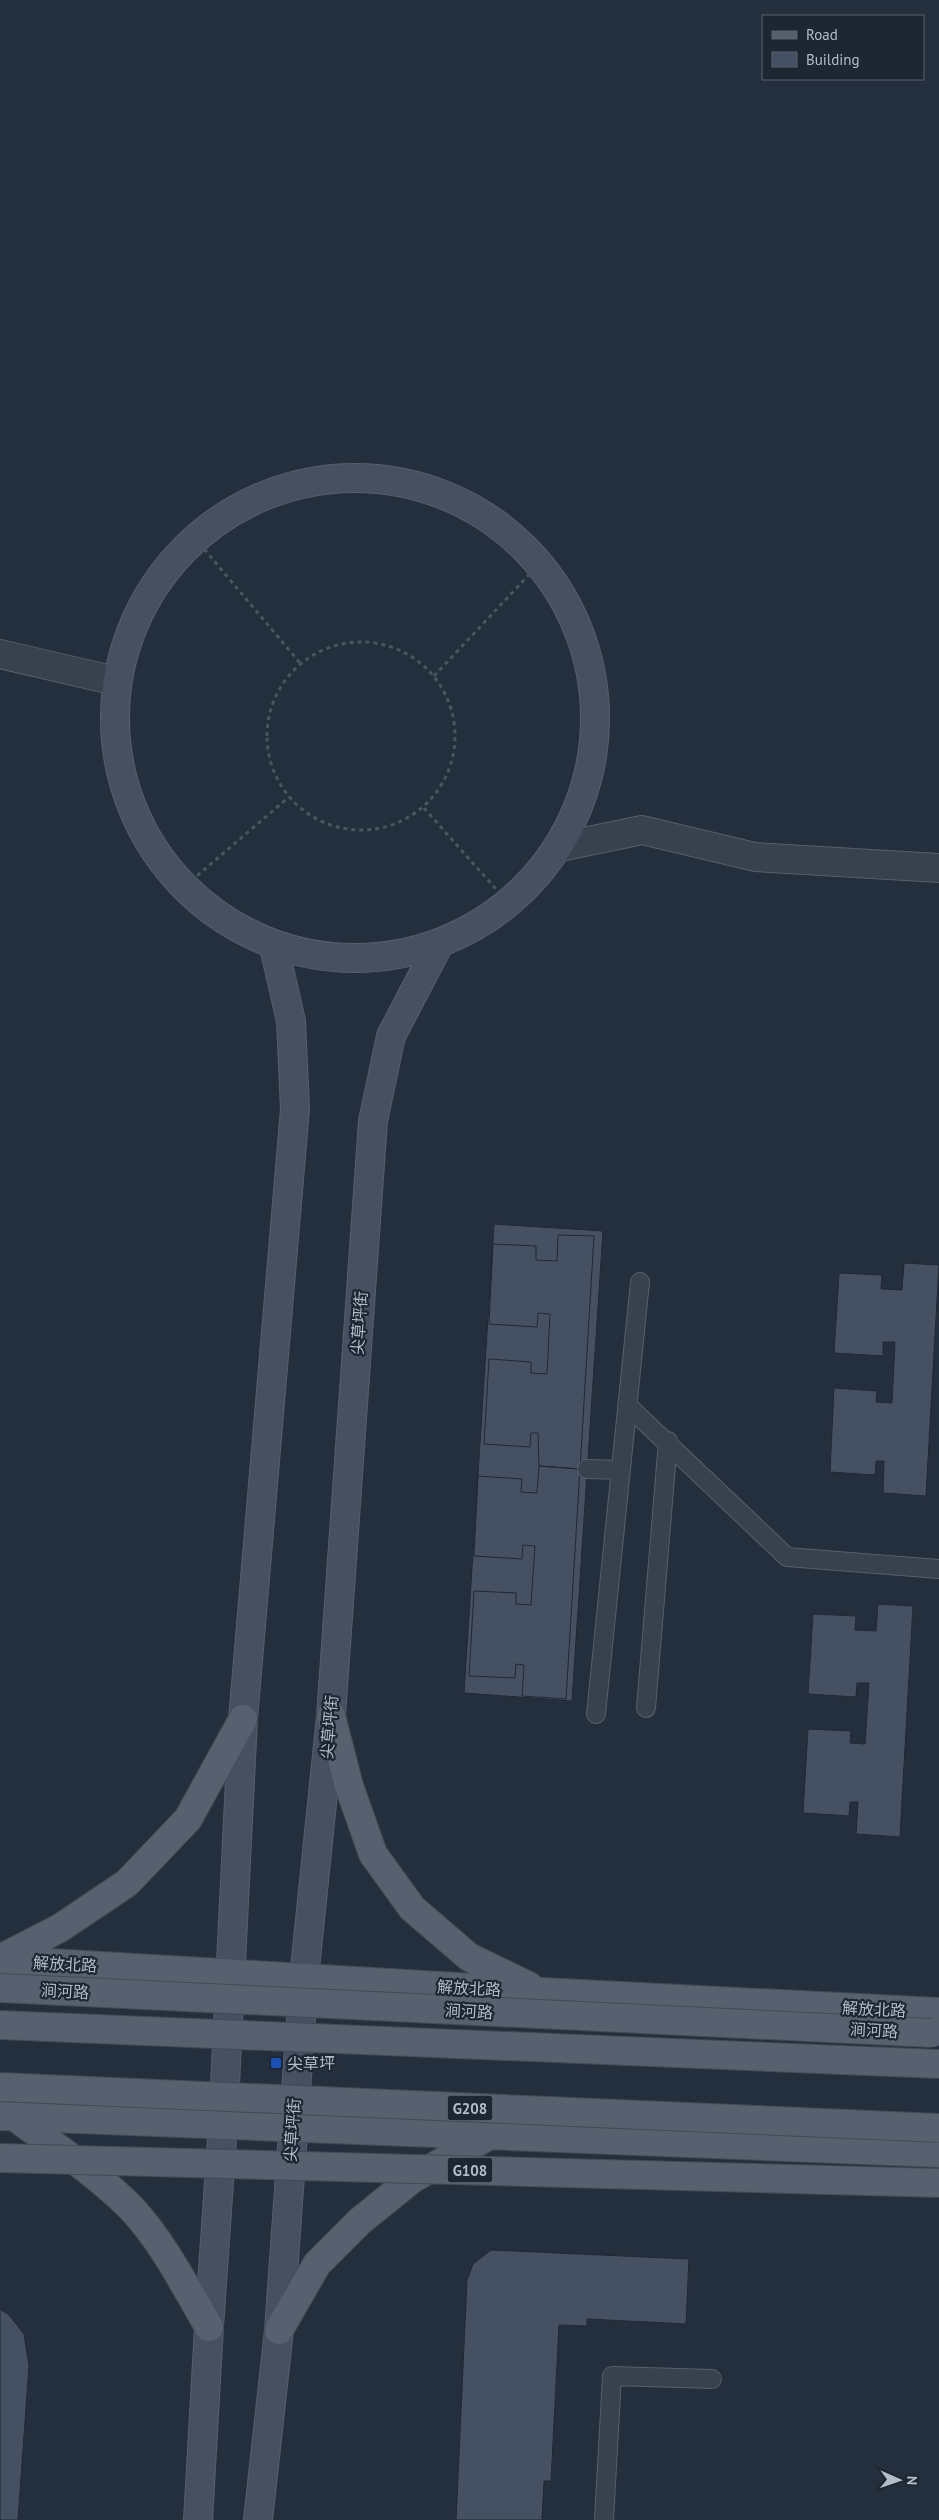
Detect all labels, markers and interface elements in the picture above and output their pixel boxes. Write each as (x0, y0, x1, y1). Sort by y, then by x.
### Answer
legend (762, 15, 924, 80)
text: Road (806, 25, 838, 44)
text: Building (806, 50, 860, 69)
street label: 尖草坪街 (347, 1290, 371, 1356)
street label: 尖草坪街 (316, 1694, 342, 1760)
street label: 解放北路 (33, 1952, 97, 1976)
street label: 解放北路 (437, 1976, 501, 2000)
street label: 涧河路 (41, 1980, 89, 2002)
street label: 解放北路 (842, 1997, 906, 2021)
street label: 涧河路 (445, 2000, 493, 2022)
street label: 涧河路 (850, 2019, 898, 2041)
place label: 尖草坪 (287, 2053, 335, 2073)
marker: 尖草坪 (269, 2056, 283, 2070)
road number: G208 (448, 2096, 492, 2120)
street label: 尖草坪街 (280, 2097, 304, 2163)
road number: G108 (448, 2158, 492, 2182)
north arrow (874, 2455, 924, 2505)
text: N (903, 2476, 921, 2485)

